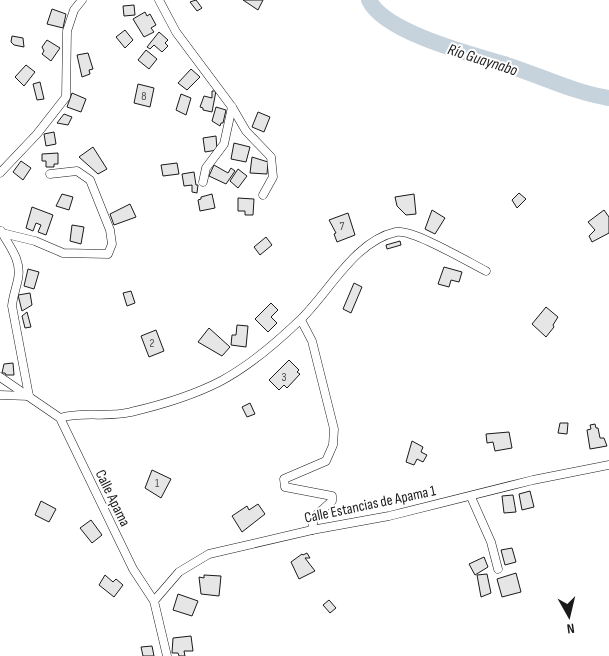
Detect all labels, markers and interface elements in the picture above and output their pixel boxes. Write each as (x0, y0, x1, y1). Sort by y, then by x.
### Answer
water label: Río Guaynabo (445, 40, 520, 81)
house number: 8 (141, 89, 147, 104)
house number: 7 (340, 219, 345, 234)
house number: 2 (150, 336, 155, 351)
house number: 3 (281, 370, 287, 385)
street label: Calle Apama (91, 467, 135, 530)
house number: 1 (155, 476, 160, 491)
street label: Calle Estancias de Apama 1 (303, 481, 438, 528)
north arrow (544, 591, 594, 641)
text: N (566, 619, 576, 637)

